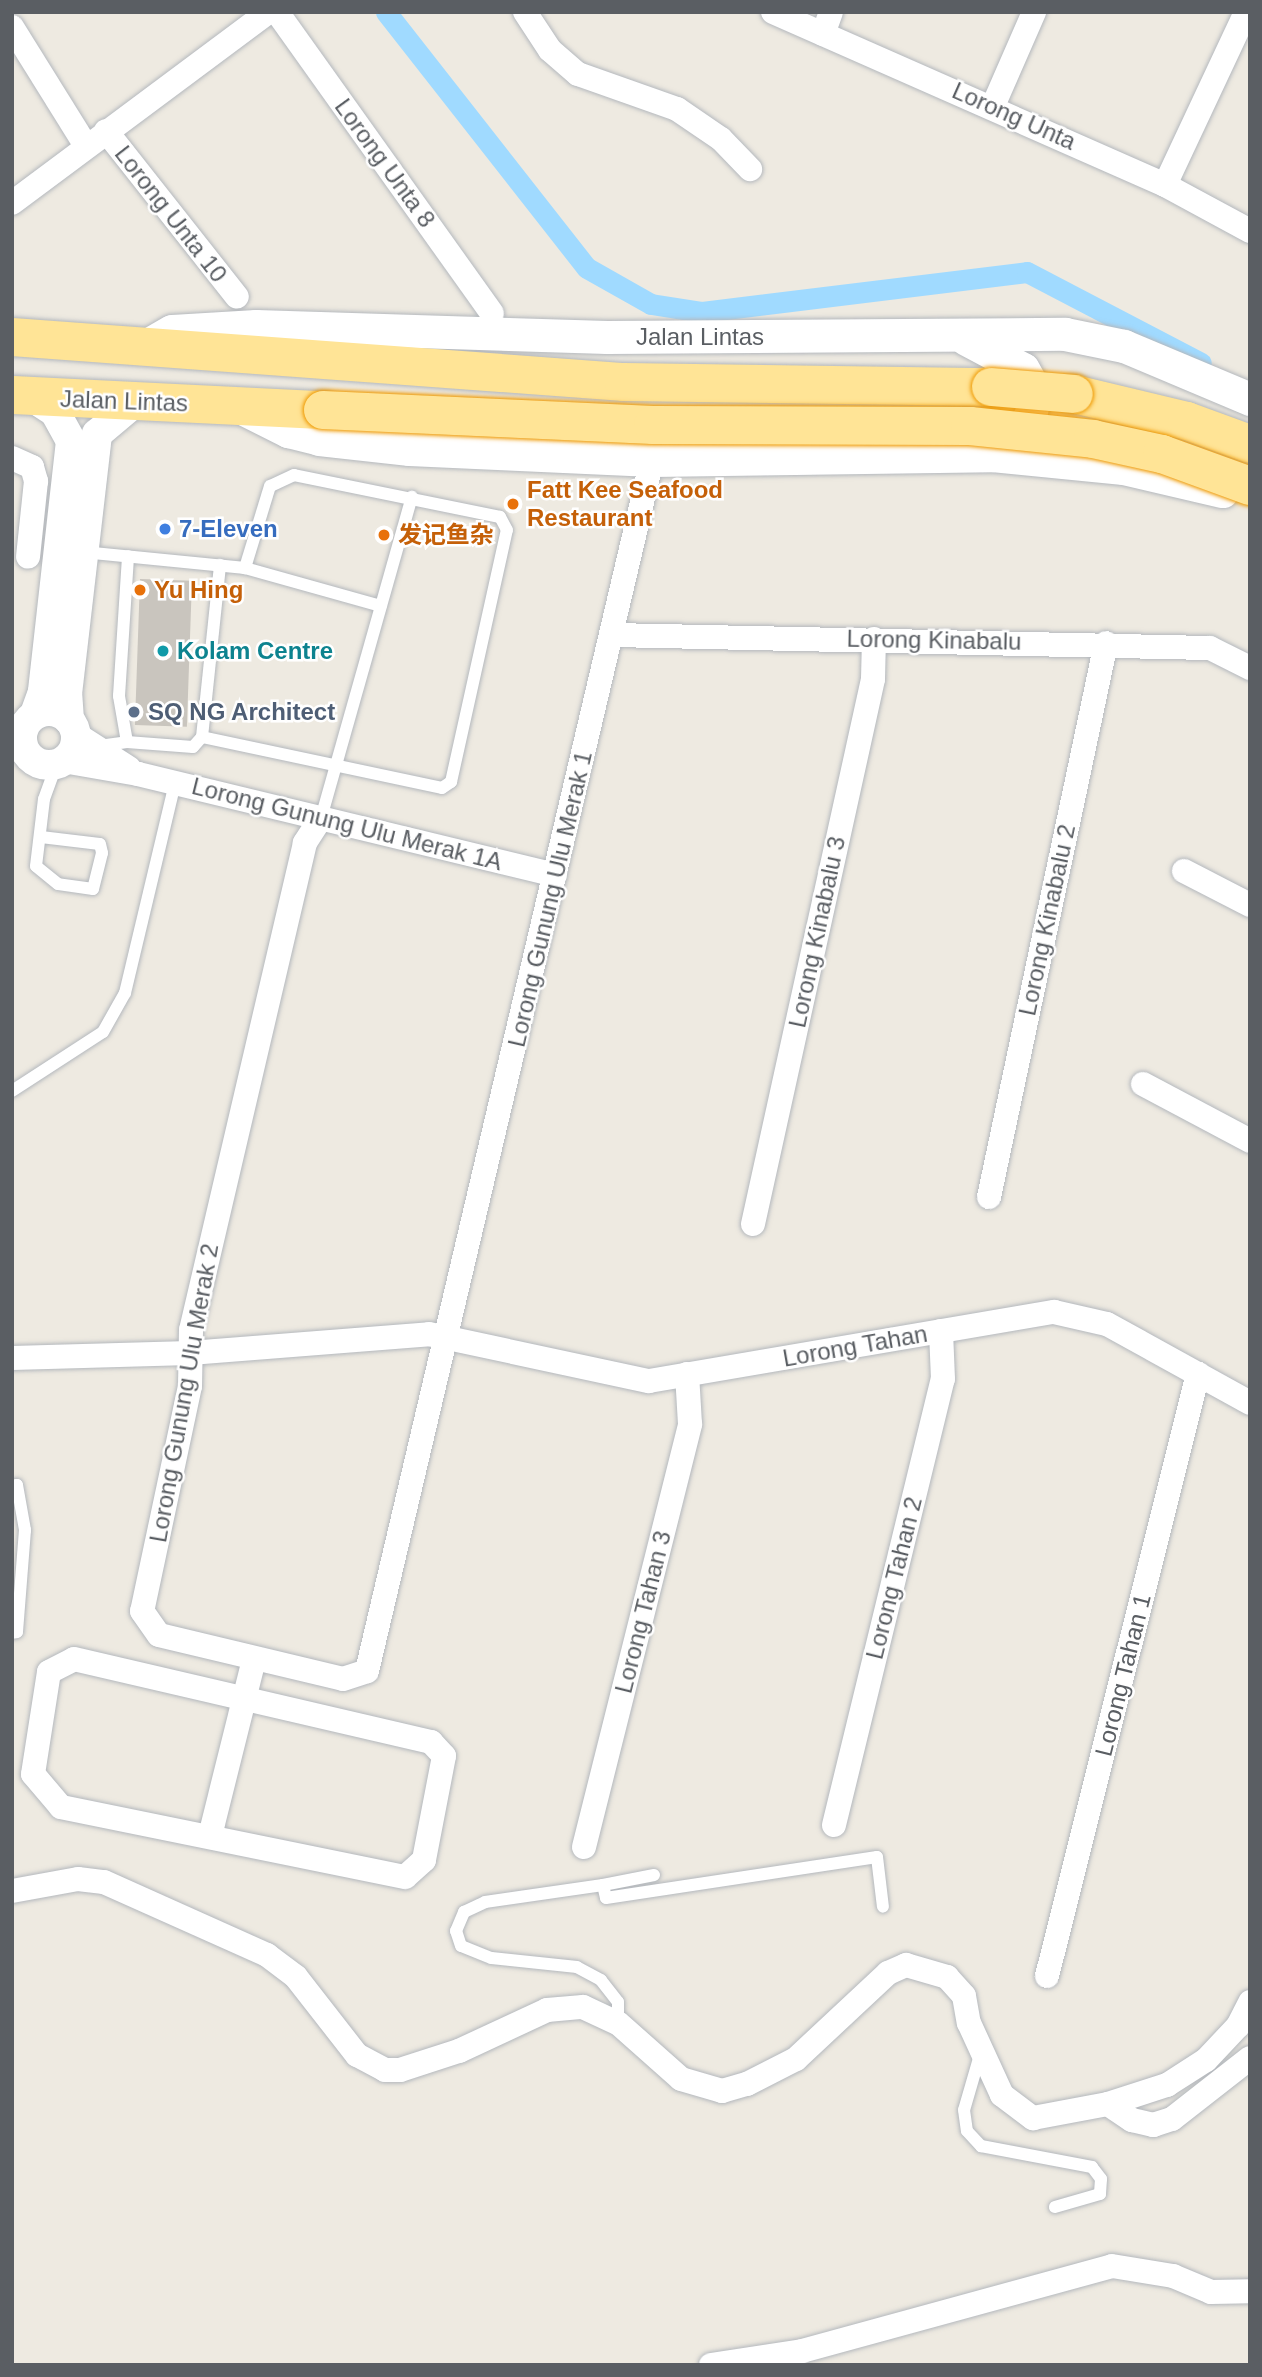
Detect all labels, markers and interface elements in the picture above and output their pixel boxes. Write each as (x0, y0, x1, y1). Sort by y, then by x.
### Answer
street label: Lorong Unta (948, 76, 1080, 156)
street label: Lorong Unta 8 (329, 93, 441, 233)
street label: Lorong Unta 10 (109, 140, 233, 288)
street label: Jalan Lintas (636, 323, 764, 351)
street label: Jalan Lintas (59, 384, 189, 418)
place label: Fatt Kee Seafood Restaurant (527, 476, 723, 532)
marker: Fatt Kee Seafood Restaurant (505, 496, 521, 512)
place label: 7-Eleven (179, 515, 278, 543)
marker: 7-Eleven (157, 521, 173, 537)
place label: 发记鱼杂 (398, 521, 494, 549)
marker: 发记鱼杂 (376, 527, 392, 543)
place label: Yu Hing (154, 576, 243, 604)
marker: Yu Hing (132, 582, 148, 598)
street label: Lorong Kinabalu (846, 624, 1022, 656)
place label: Kolam Centre (177, 637, 333, 665)
marker: Kolam Centre (155, 643, 171, 659)
place label: SQ NG Architect (148, 698, 336, 726)
marker: SQ NG Architect (126, 704, 142, 720)
street label: Lorong Gunung Ulu Merak 1 (502, 748, 598, 1050)
street label: Lorong Gunung Ulu Merak 1A (189, 771, 505, 877)
street label: Lorong Kinabalu 2 (1013, 822, 1081, 1018)
street label: Lorong Kinabalu 3 (783, 834, 851, 1030)
street label: Lorong Gunung Ulu Merak 2 (144, 1241, 224, 1545)
street label: Lorong Tahan (780, 1319, 930, 1373)
street label: Lorong Tahan 2 (860, 1494, 928, 1662)
street label: Lorong Tahan 3 (609, 1528, 677, 1696)
street label: Lorong Tahan 1 (1089, 1591, 1157, 1759)

